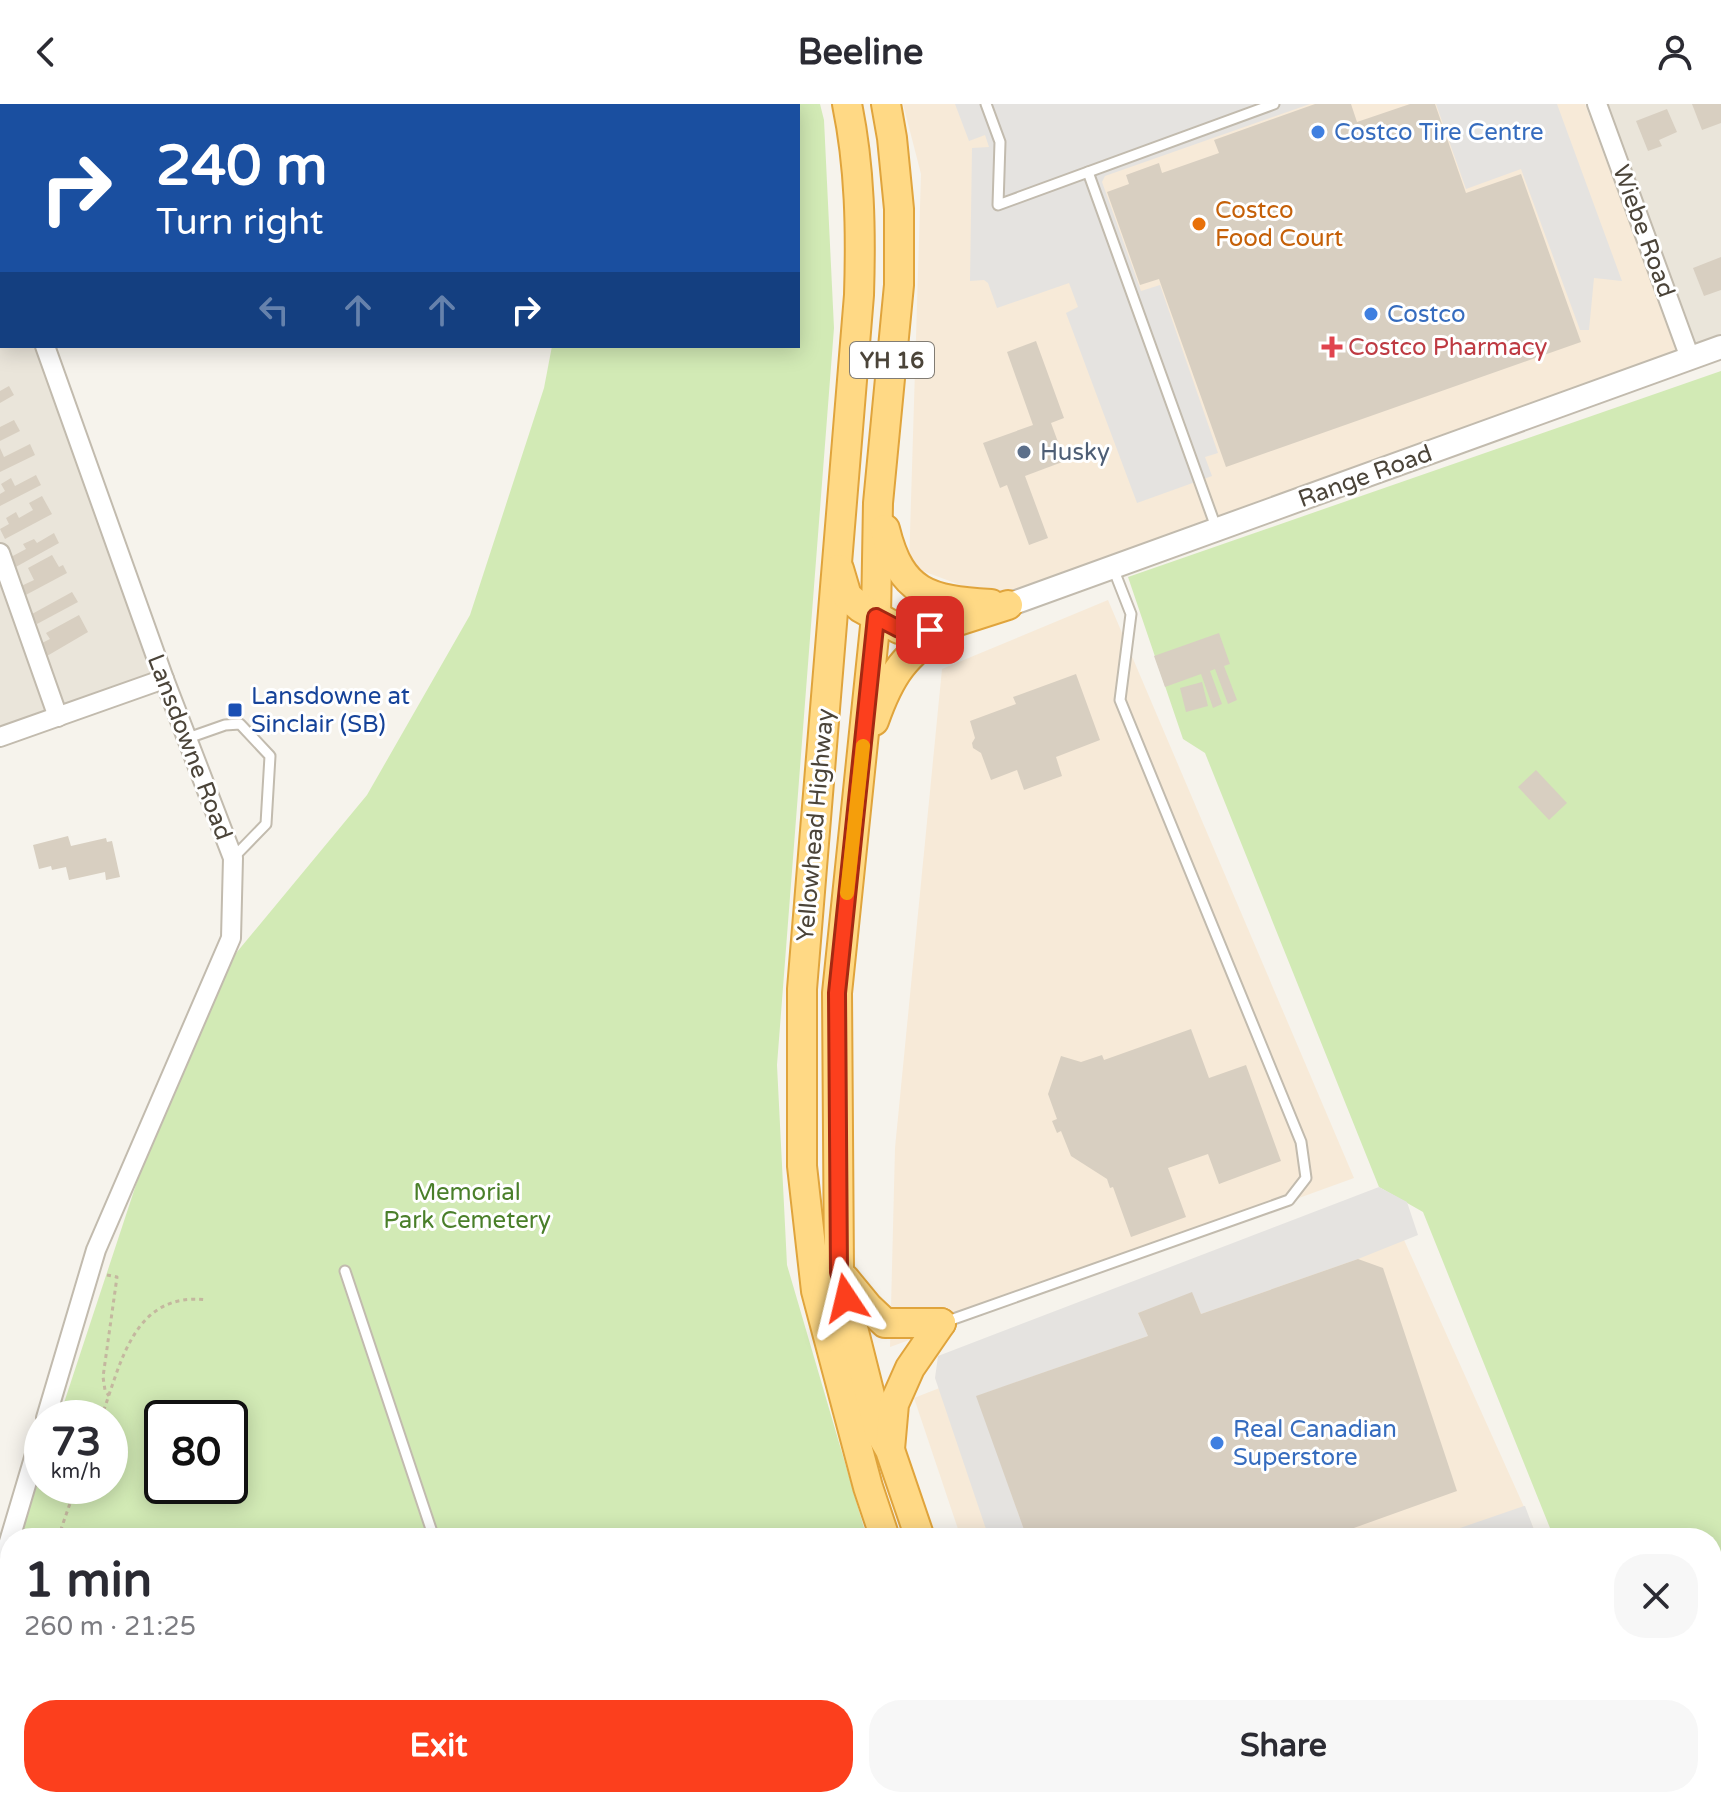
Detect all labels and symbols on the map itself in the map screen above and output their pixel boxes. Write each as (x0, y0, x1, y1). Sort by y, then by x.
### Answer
place label: Costco Tire Centre (1334, 118, 1544, 147)
marker: Costco Tire Centre (1309, 123, 1327, 141)
street label: Wiebe Road (1606, 161, 1681, 301)
place label: Costco Food Court (1215, 196, 1343, 253)
marker: Costco Food Court (1190, 215, 1208, 233)
place label: Costco (1387, 300, 1466, 329)
marker: Costco (1362, 305, 1380, 323)
place label: Costco Pharmacy (1348, 333, 1547, 362)
marker: Costco Pharmacy (1323, 338, 1341, 356)
road number: YH 16 (850, 342, 934, 378)
place label: Husky (1040, 438, 1110, 467)
street label: Range Road (1294, 439, 1436, 514)
marker: Husky (1015, 443, 1033, 461)
pin (896, 596, 964, 664)
street label: Lansdowne Road (141, 650, 238, 844)
place label: Lansdowne at Sinclair (SB) (251, 682, 410, 739)
marker: Lansdowne at Sinclair (SB) (226, 701, 244, 719)
street label: Yellowhead Highway (791, 707, 840, 943)
park label: Memorial Park Cemetery (383, 1178, 551, 1235)
position arrow (804, 1256, 888, 1340)
speed limit sign: 80 (144, 1400, 248, 1504)
place label: Real Canadian Superstore (1233, 1415, 1397, 1472)
marker: Real Canadian Superstore (1208, 1434, 1226, 1452)

